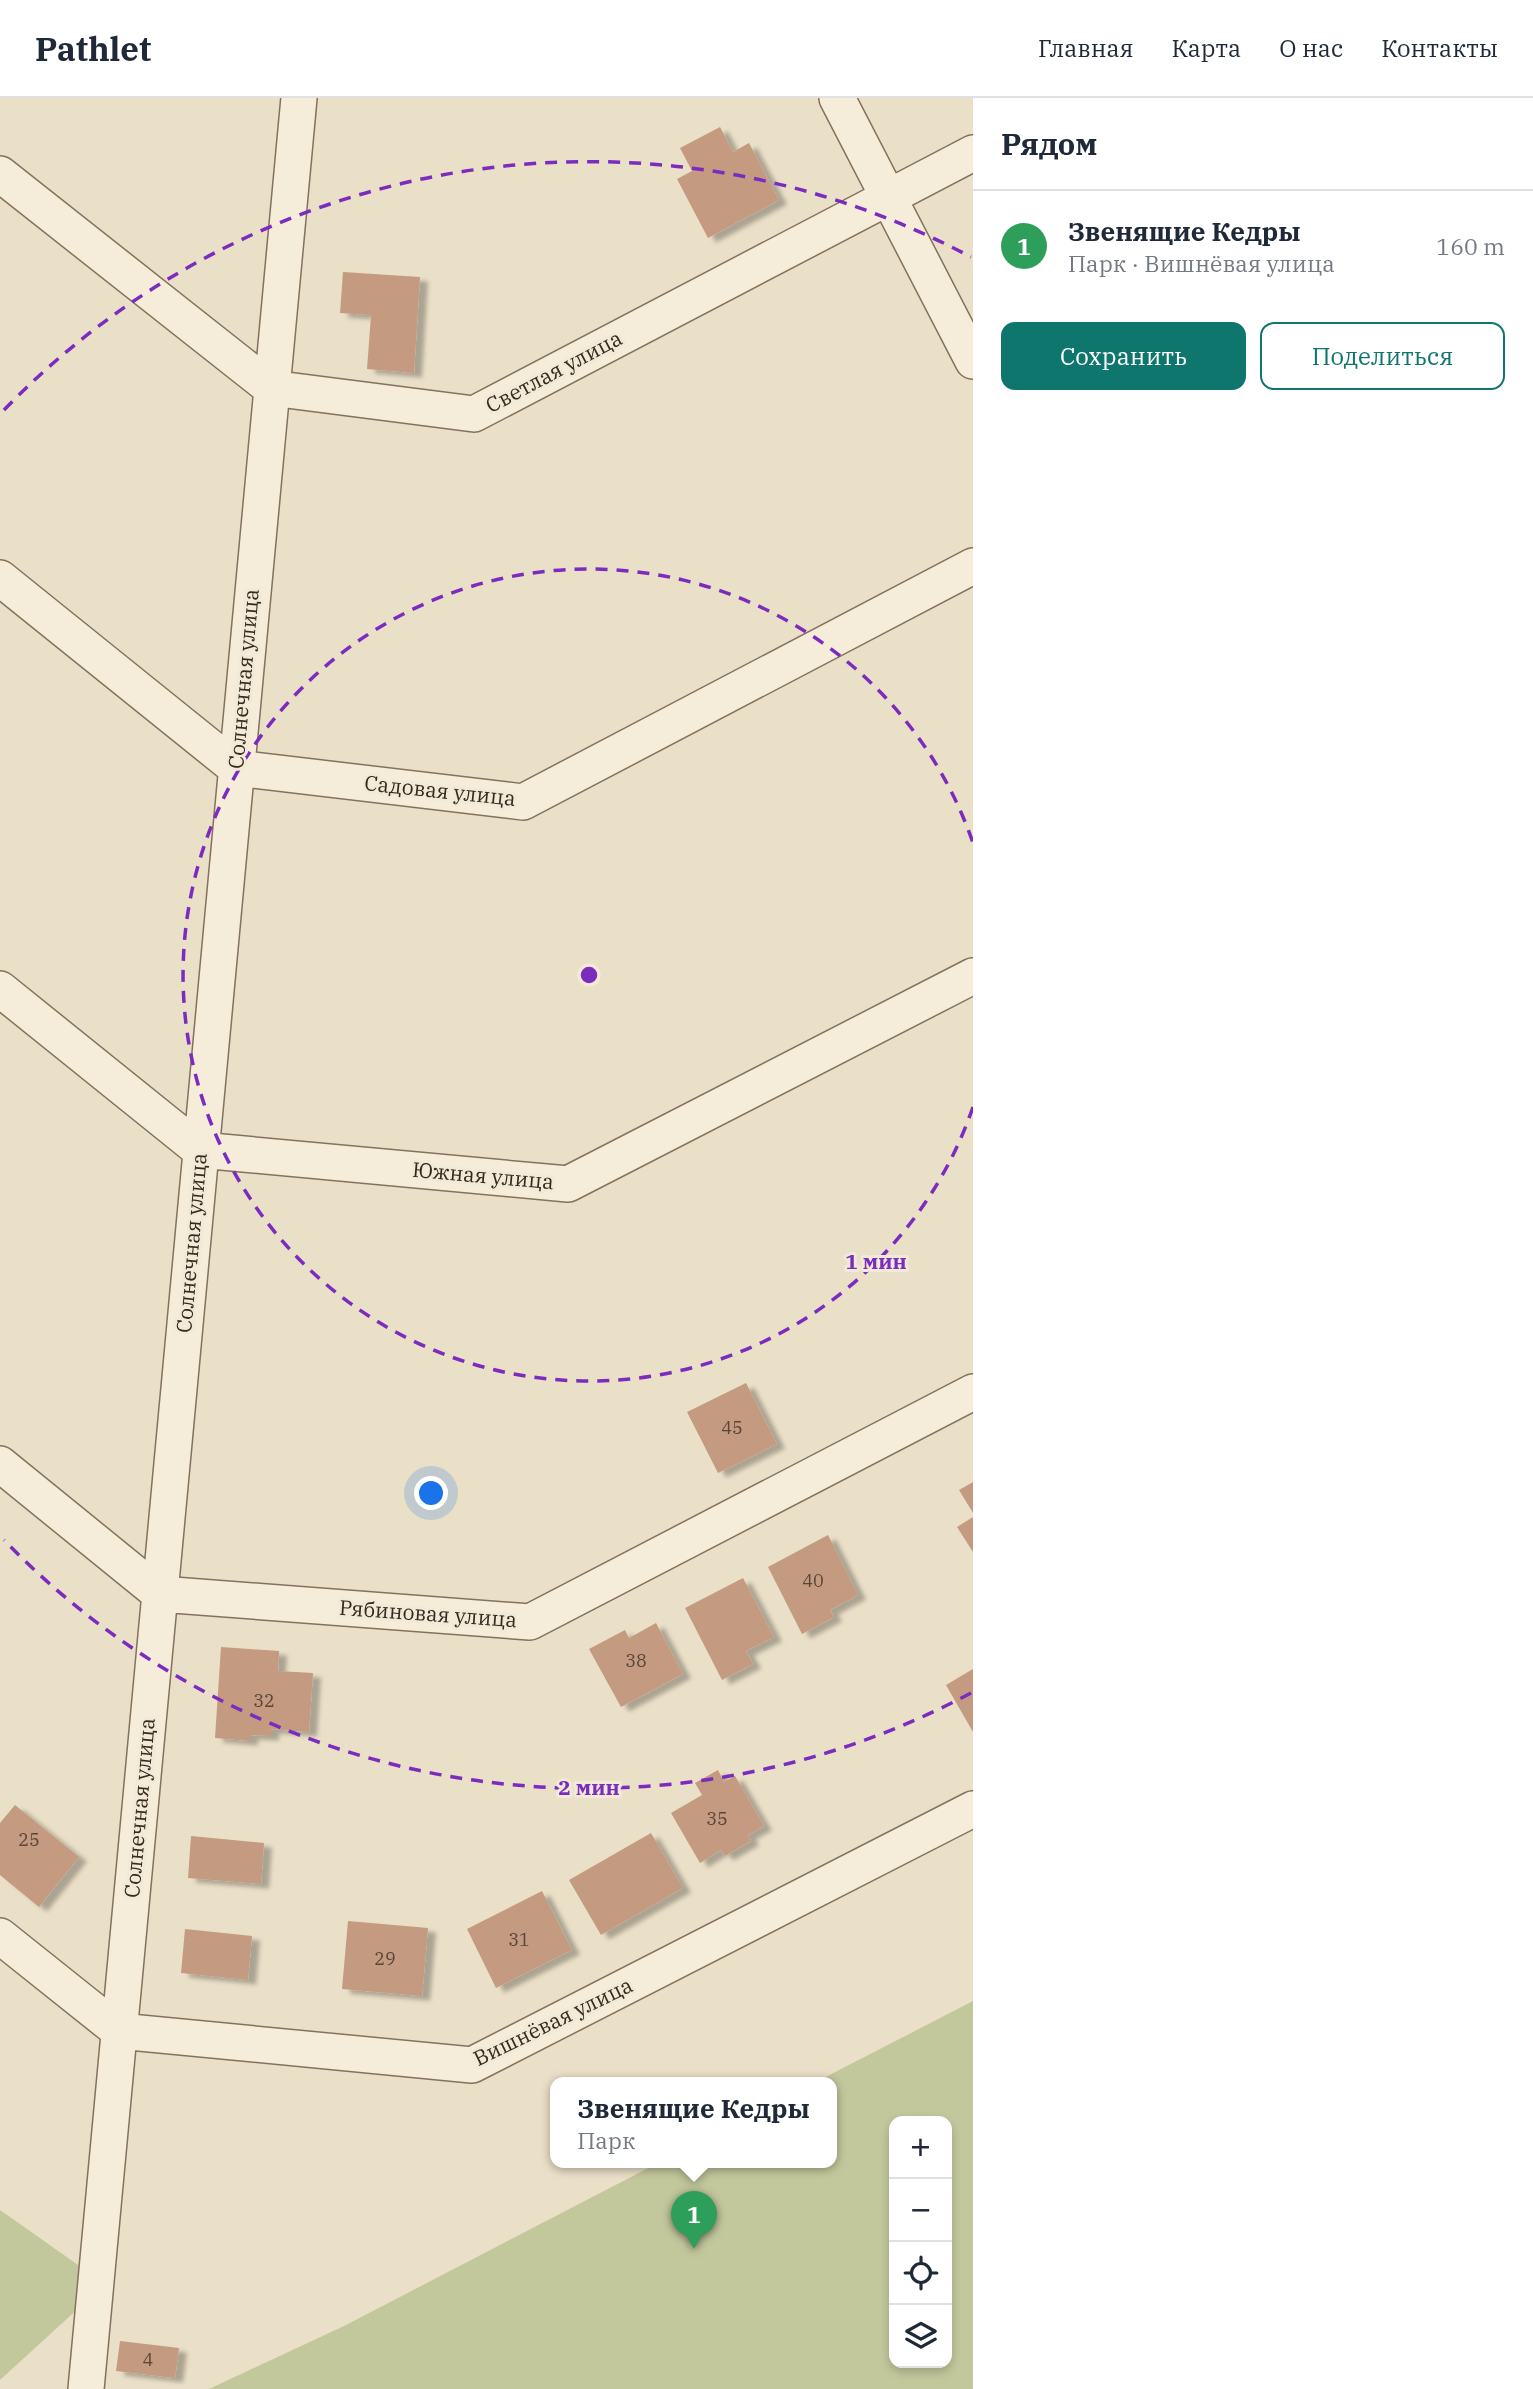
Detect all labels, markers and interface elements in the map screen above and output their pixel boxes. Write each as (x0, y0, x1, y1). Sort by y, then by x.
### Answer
text: Pathlet (35, 27, 151, 70)
text: Главная (1038, 32, 1134, 64)
text: Карта (1172, 32, 1241, 64)
text: О нас (1279, 32, 1343, 64)
text: Контакты (1381, 32, 1498, 64)
text: Рядом (1001, 124, 1097, 163)
text: Звенящие Кедры (1068, 214, 1301, 248)
text: 1 (1017, 231, 1031, 261)
text: 160 m (1436, 231, 1505, 261)
text: Парк · Вишнёвая улица (1068, 248, 1335, 278)
button: Сохранить (1001, 322, 1246, 390)
button: Поделиться (1260, 322, 1505, 390)
street label: Светлая улица (480, 323, 627, 419)
street label: Солнечная улица (221, 588, 265, 770)
street label: Садовая улица (363, 768, 517, 812)
centre of rings (577, 963, 601, 987)
street label: Солнечная улица (169, 1152, 213, 1334)
street label: Южная улица (411, 1155, 555, 1195)
text: 1 мин (845, 1247, 907, 1275)
house number: 45 (721, 1416, 743, 1439)
your location (414, 1476, 448, 1510)
house number: 40 (802, 1569, 824, 1592)
street label: Рябиновая улица (338, 1593, 518, 1633)
house number: 38 (625, 1649, 647, 1672)
house number: 32 (253, 1689, 275, 1712)
street label: Солнечная улица (117, 1717, 161, 1899)
text: 2 мин (558, 1773, 620, 1801)
house number: 35 (706, 1807, 728, 1830)
house number: 25 (18, 1828, 40, 1851)
house number: 31 (508, 1928, 530, 1951)
house number: 29 (374, 1947, 396, 1970)
street label: Вишнёвая улица (468, 1970, 637, 2072)
popup (550, 2077, 837, 2168)
text: Звенящие Кедры (577, 2091, 810, 2125)
map controls (889, 2116, 952, 2368)
button: + (889, 2116, 952, 2179)
text: Парк (577, 2125, 635, 2155)
button: − (889, 2179, 952, 2242)
pin: 1 (671, 2191, 717, 2249)
button: locate (889, 2242, 952, 2305)
button: layers (889, 2305, 952, 2368)
house number: 4 (143, 2348, 153, 2371)

